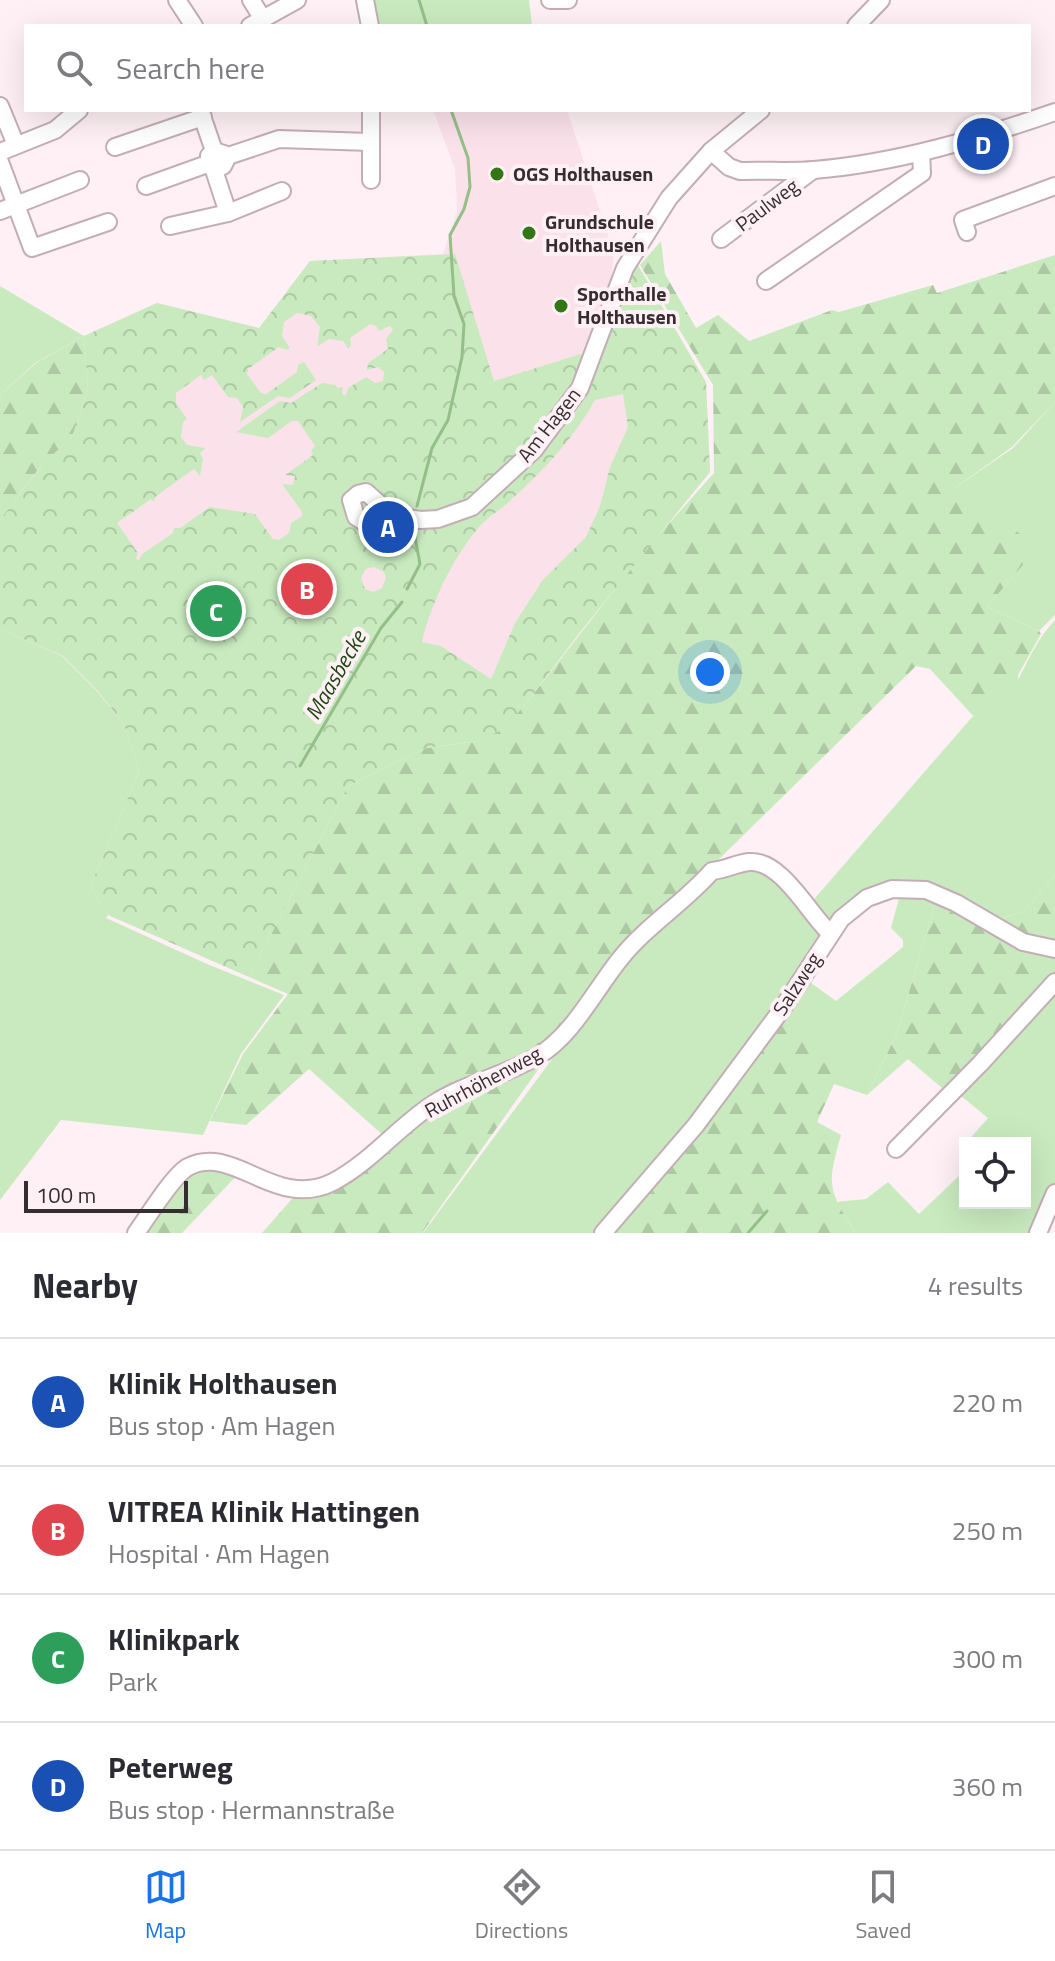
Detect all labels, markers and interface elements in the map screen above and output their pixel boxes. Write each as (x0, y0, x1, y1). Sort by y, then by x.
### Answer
search box (24, 24, 1031, 112)
text: Search here (116, 45, 265, 91)
icon: search (52, 46, 96, 90)
pin: D (957, 114, 1009, 174)
place label: OGS Holthausen (513, 158, 653, 189)
marker: OGS Holthausen (488, 165, 506, 183)
street label: Paulweg (728, 170, 805, 239)
place label: Grundschule Holthausen (545, 206, 654, 260)
marker: Grundschule Holthausen (520, 224, 538, 242)
place label: Sporthalle Holthausen (577, 278, 677, 332)
marker: Sporthalle Holthausen (552, 297, 570, 315)
street label: Am Hagen (509, 381, 588, 469)
pin: A (362, 497, 414, 557)
pin: B (281, 559, 333, 619)
pin: C (190, 581, 242, 641)
water label: Maasbecke (296, 622, 375, 726)
your location (690, 652, 730, 692)
street label: Salzweg (764, 946, 829, 1022)
street label: Ruhrhöhenweg (419, 1038, 547, 1125)
map controls (959, 1137, 1031, 1209)
button: locate (959, 1137, 1031, 1209)
scale bar (24, 1177, 188, 1213)
text: 100 m (36, 1178, 96, 1212)
text: Nearby (32, 1259, 138, 1311)
text: 4 results (928, 1266, 1023, 1305)
text: Klinik Holthausen (108, 1360, 338, 1406)
text: A (50, 1383, 66, 1422)
text: 220 m (952, 1383, 1023, 1422)
text: Bus stop · Am Hagen (108, 1406, 335, 1445)
text: VITREA Klinik Hattingen (108, 1488, 420, 1534)
text: B (50, 1511, 66, 1550)
text: 250 m (952, 1511, 1023, 1550)
text: Hospital · Am Hagen (108, 1534, 330, 1573)
text: Klinikpark (108, 1616, 240, 1662)
text: C (51, 1639, 65, 1678)
text: 300 m (952, 1639, 1023, 1678)
text: Park (108, 1662, 158, 1701)
text: Peterweg (108, 1744, 233, 1790)
text: D (50, 1767, 66, 1806)
text: 360 m (952, 1767, 1023, 1806)
text: Bus stop · Hermannstraße (108, 1790, 395, 1829)
tab: Map (144, 1865, 188, 1947)
tab: Directions (475, 1865, 568, 1947)
tab: Saved (855, 1865, 911, 1947)

